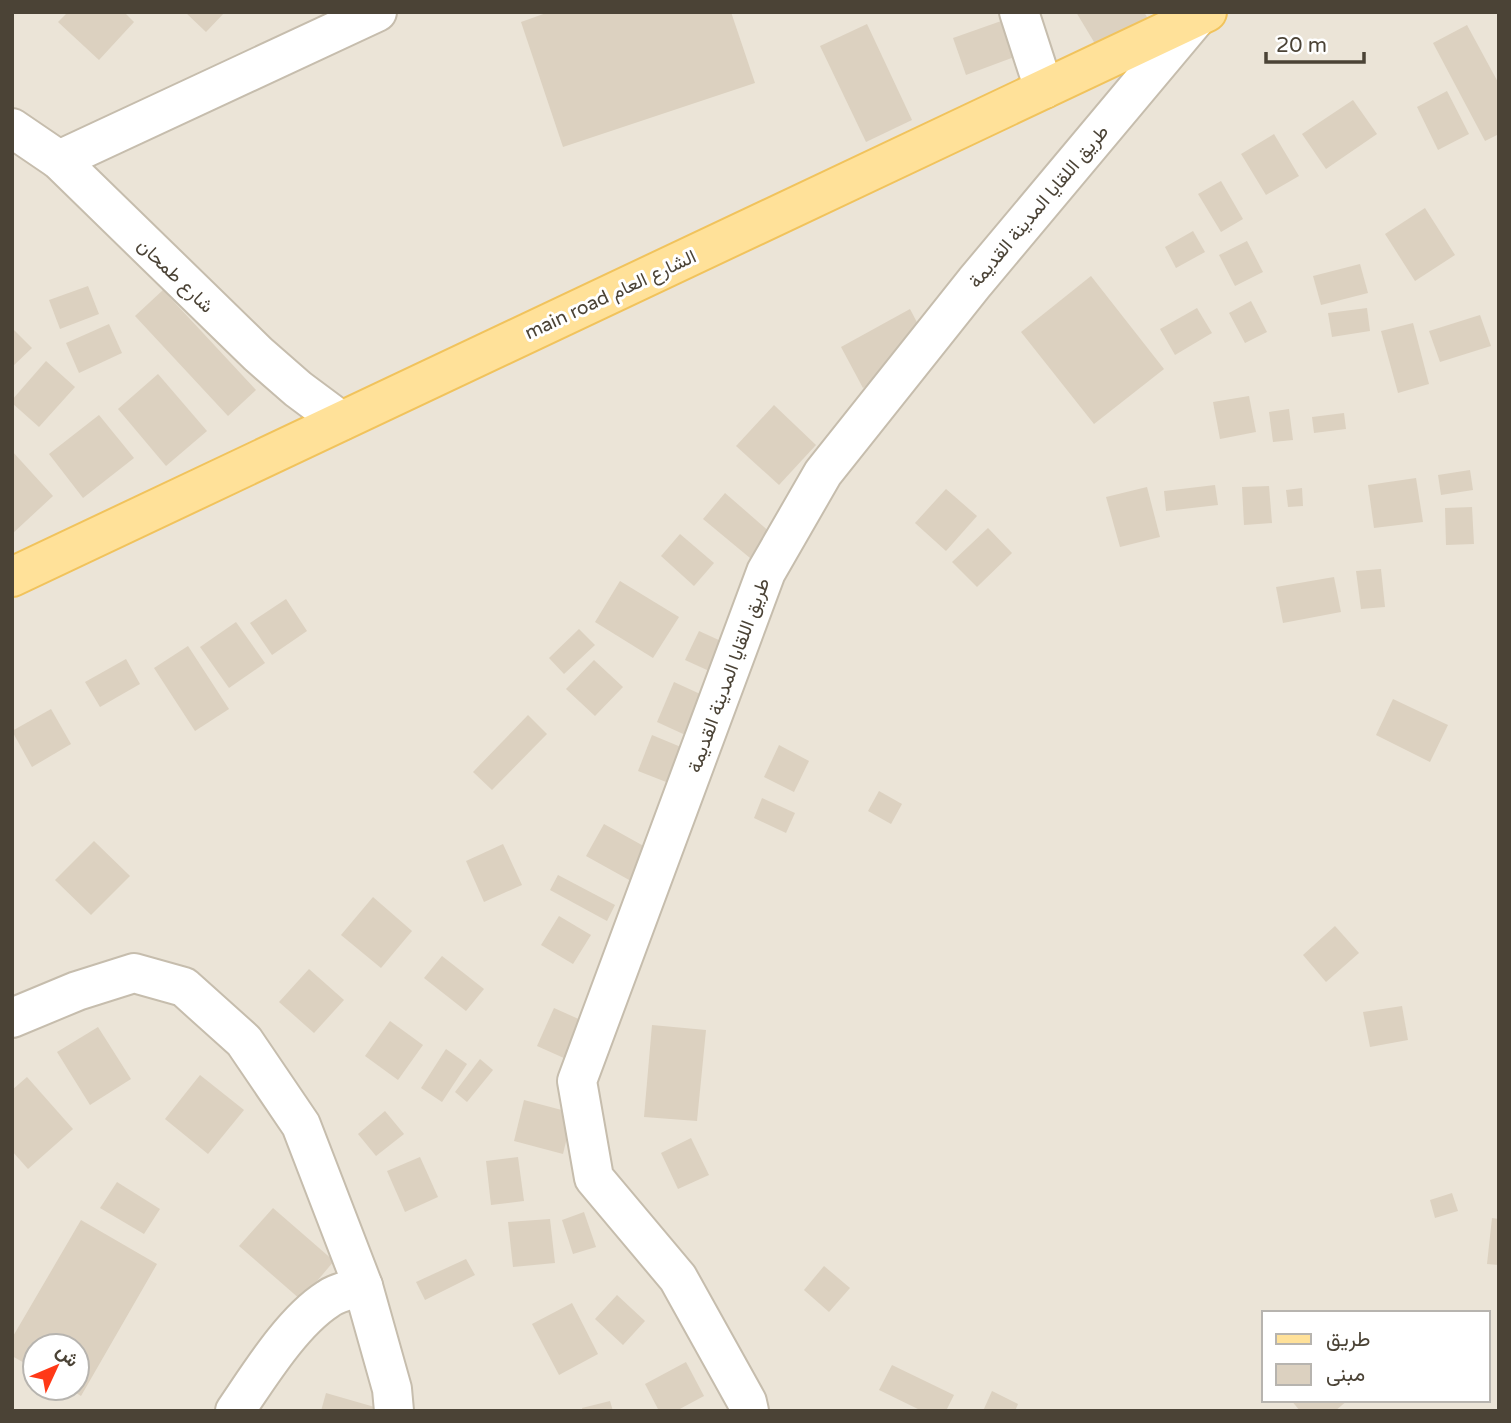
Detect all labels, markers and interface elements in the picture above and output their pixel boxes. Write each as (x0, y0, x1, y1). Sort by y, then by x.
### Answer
scale bar (1266, 21, 1364, 65)
text: 20 m (1276, 33, 1327, 58)
street label: طريق اللقايا المدينة القديمة (964, 121, 1113, 292)
street label: شارع طمحان (132, 234, 218, 318)
street label: main road الشارع العام (521, 245, 700, 345)
street label: طريق اللقايا المدينة القديمة (683, 575, 774, 776)
legend (1262, 1311, 1490, 1402)
text: طريق (1326, 1327, 1371, 1352)
north arrow (21, 1332, 91, 1402)
text: ش (52, 1340, 83, 1372)
text: مبنى (1326, 1362, 1365, 1387)

